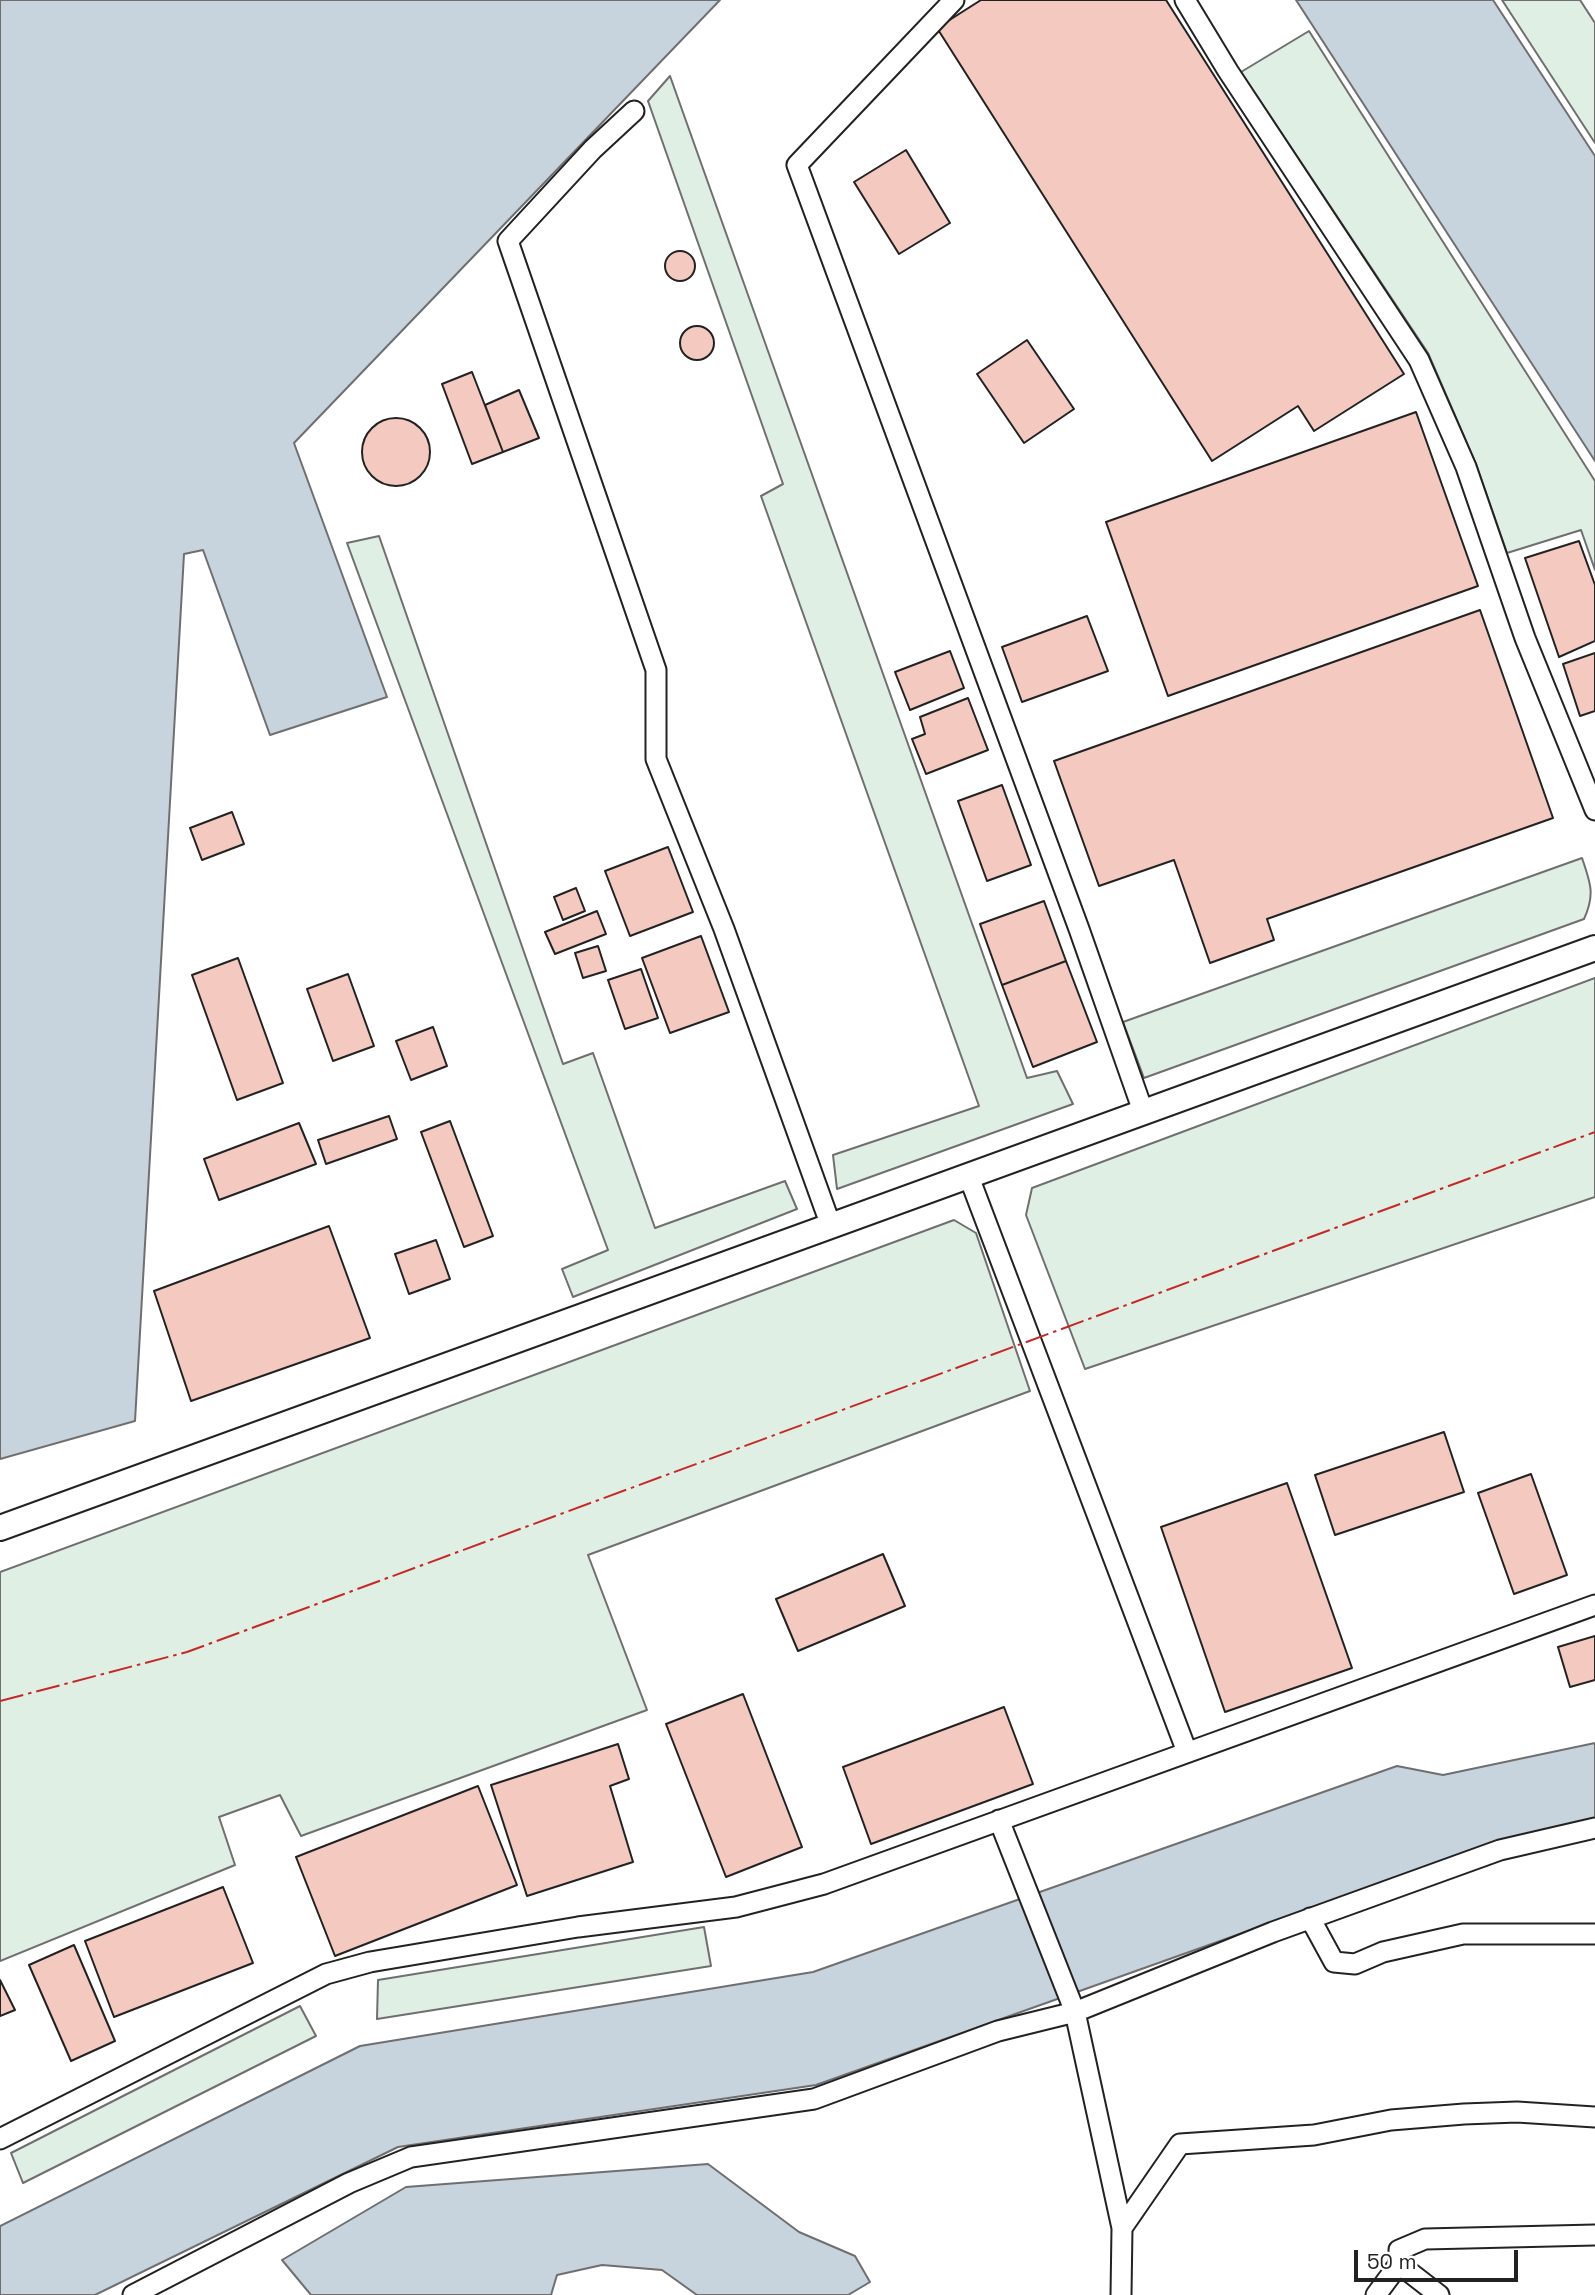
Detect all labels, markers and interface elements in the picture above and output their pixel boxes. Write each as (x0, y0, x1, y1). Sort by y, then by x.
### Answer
scale bar (1357, 2236, 1522, 2280)
text: 50 m (1367, 2248, 1417, 2275)

